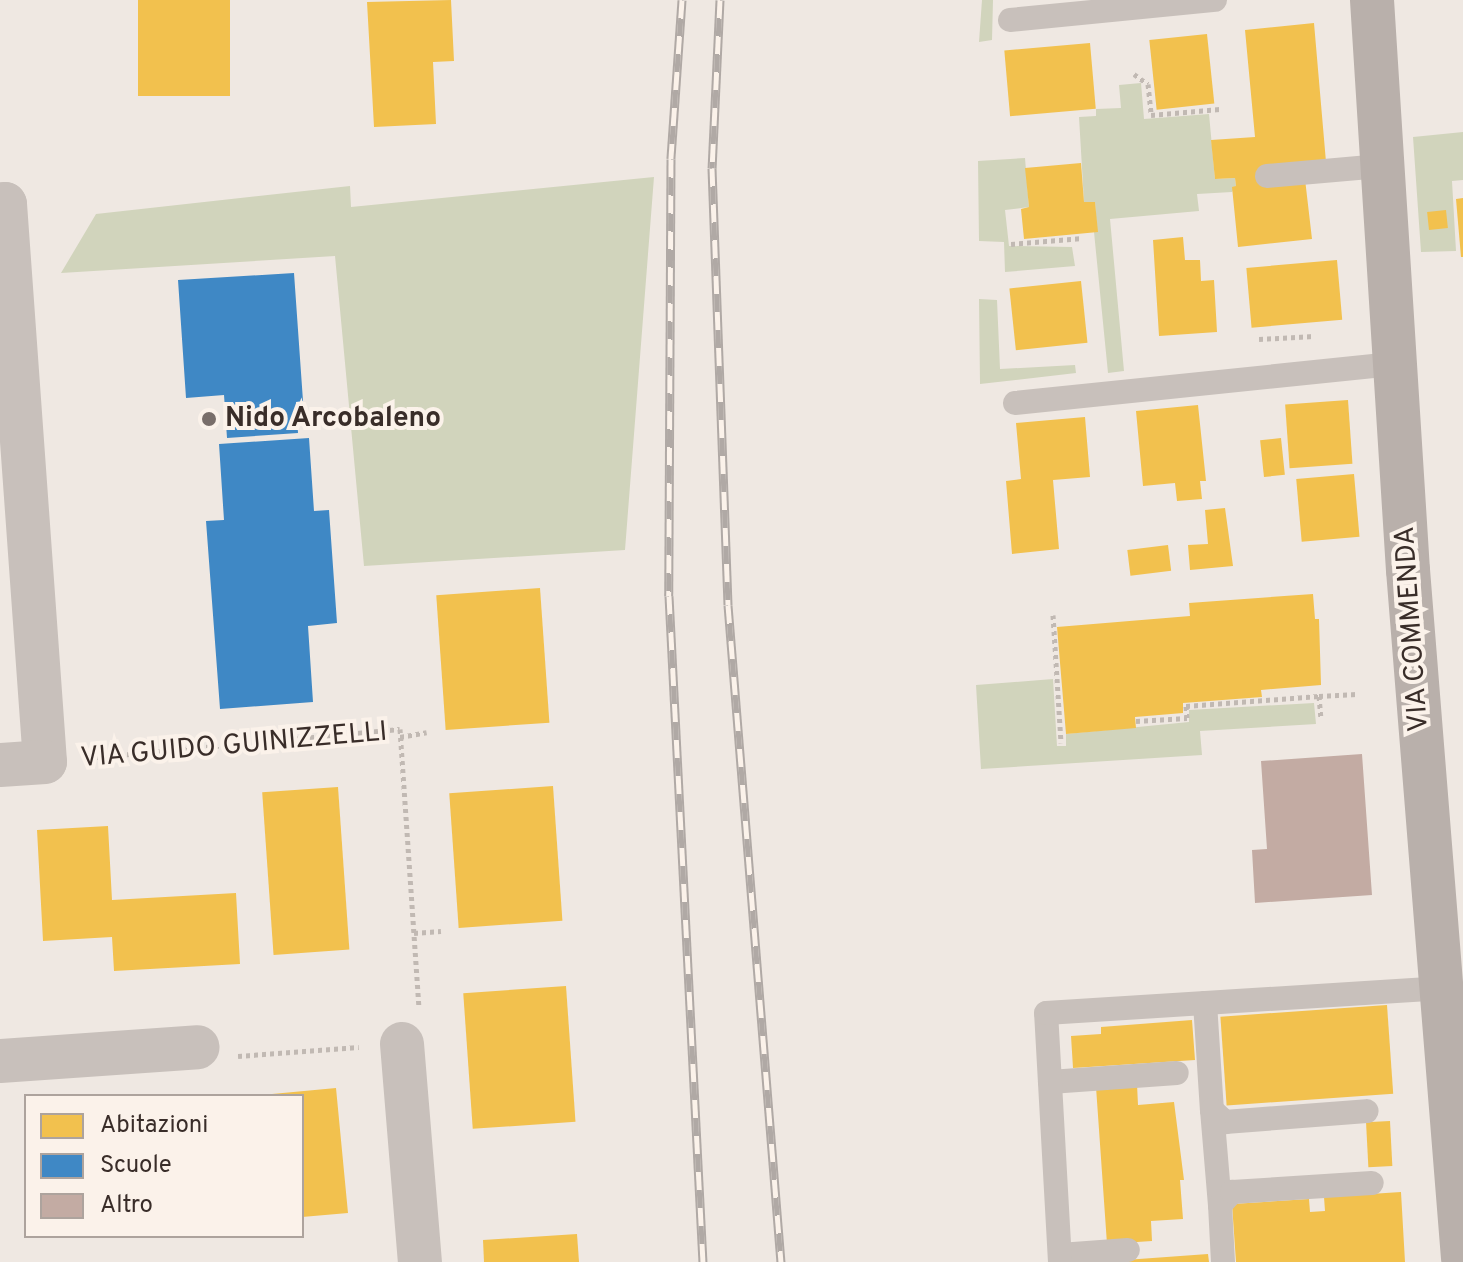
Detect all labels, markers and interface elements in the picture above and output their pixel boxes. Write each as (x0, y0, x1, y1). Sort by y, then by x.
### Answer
place label: Nido Arcobaleno (225, 402, 442, 436)
marker: Nido Arcobaleno (200, 410, 218, 428)
street label: VIA COMMENDA (1389, 525, 1437, 733)
street label: VIA GUIDO GUINIZZELLI (79, 716, 389, 776)
legend (24, 1094, 304, 1238)
text: Abitazioni (100, 1111, 208, 1141)
text: Scuole (100, 1151, 172, 1181)
text: Altro (100, 1191, 153, 1221)

